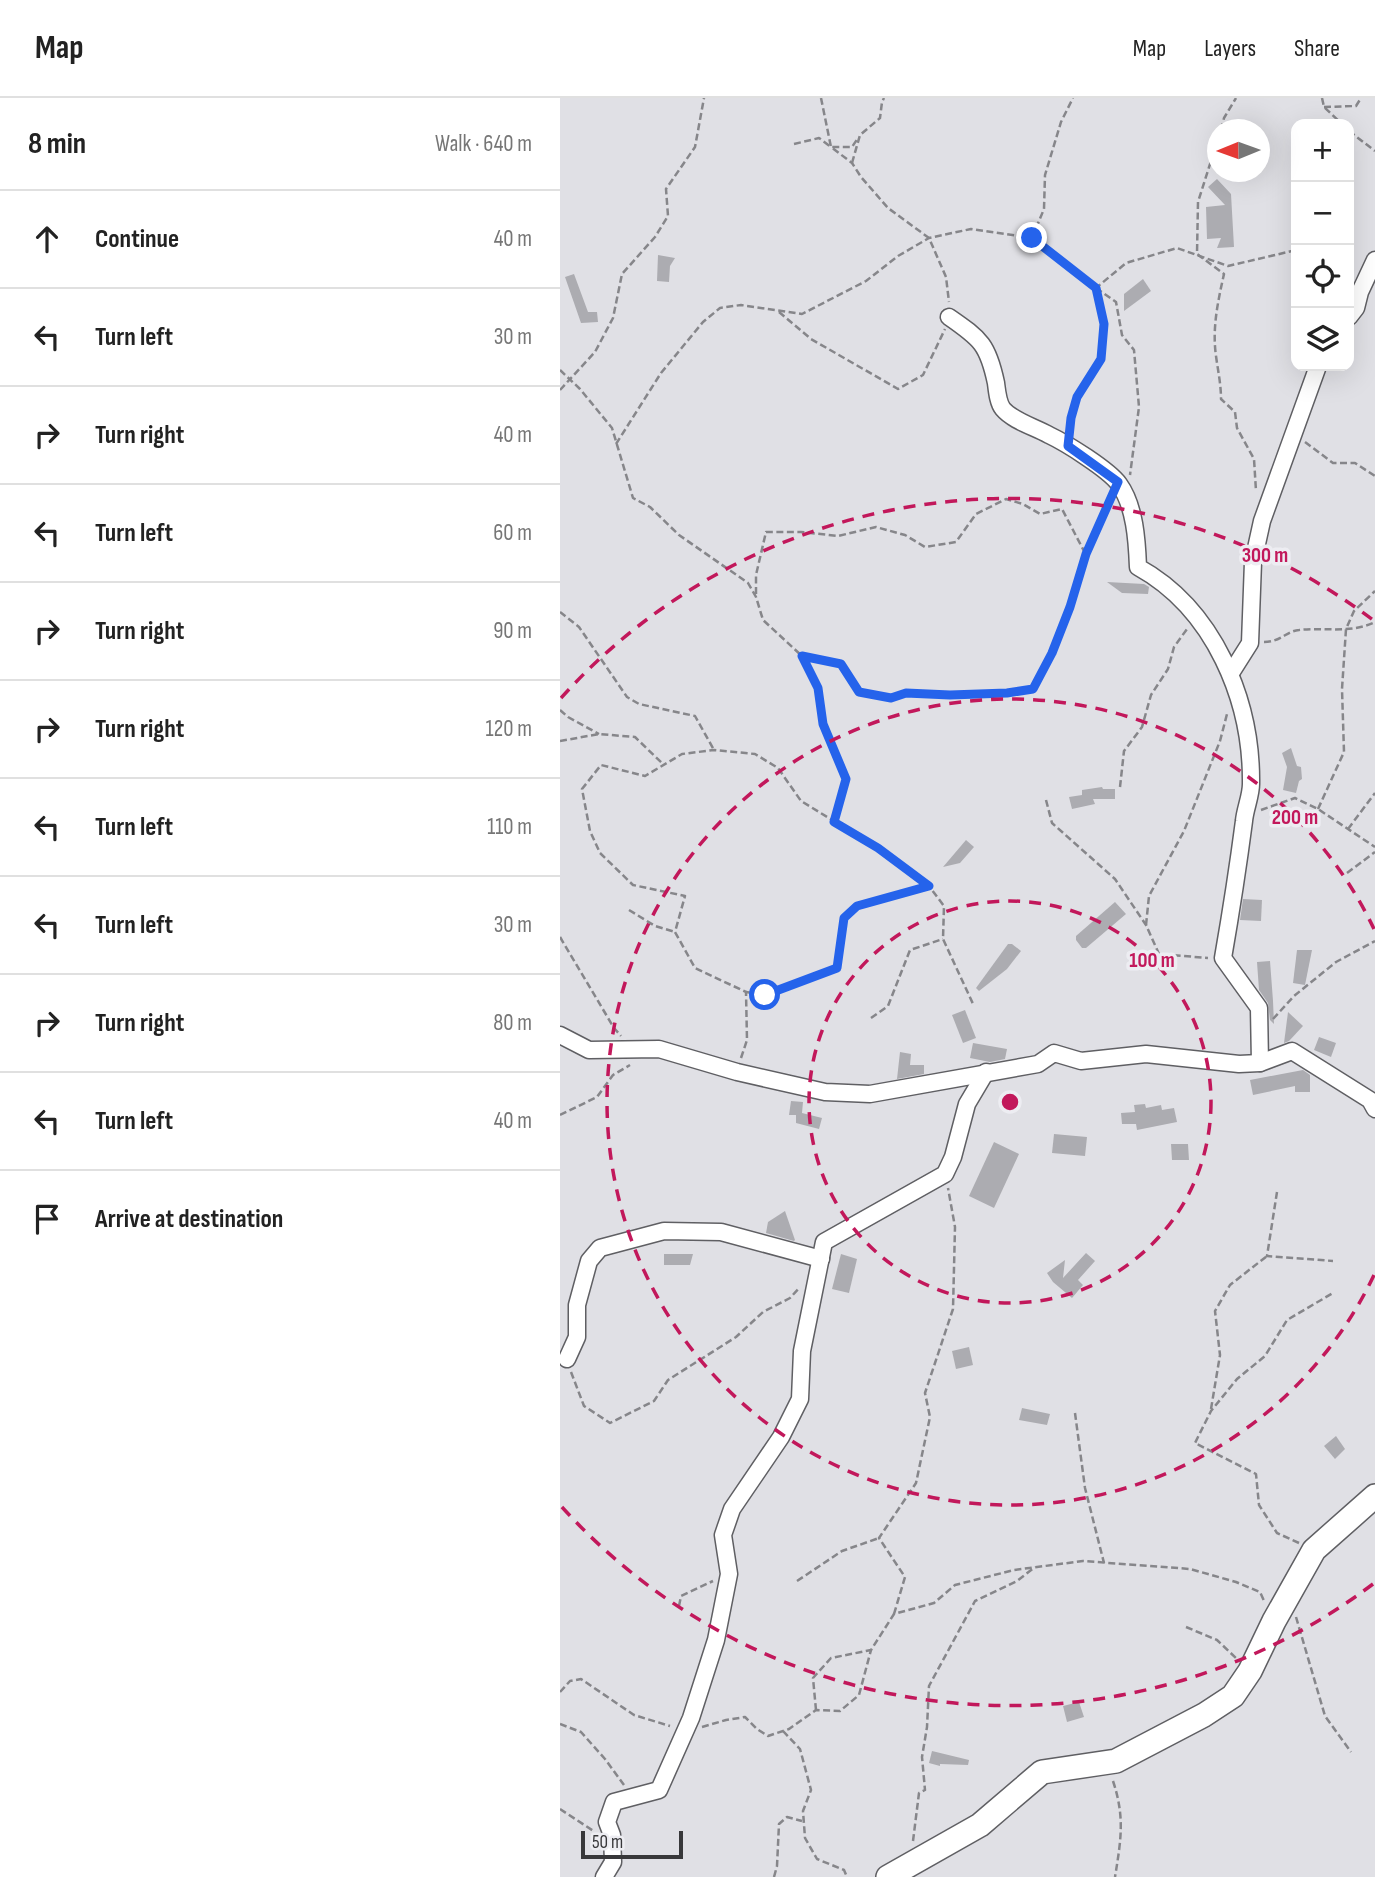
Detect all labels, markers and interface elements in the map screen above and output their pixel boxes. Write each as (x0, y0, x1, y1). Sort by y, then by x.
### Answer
text: Map (35, 28, 84, 68)
text: Map (1133, 34, 1166, 63)
text: Layers (1204, 34, 1256, 63)
text: Share (1294, 34, 1340, 63)
north arrow (1207, 119, 1270, 182)
map controls (1291, 119, 1354, 371)
button: + (1291, 119, 1354, 182)
text: 8 min (28, 126, 86, 162)
text: Walk · 640 m (435, 130, 532, 158)
button: − (1291, 182, 1354, 245)
icon: ahead (28, 220, 66, 258)
route end (1016, 222, 1047, 253)
text: Continue (95, 224, 179, 255)
text: 40 m (494, 225, 532, 253)
button: locate (1291, 245, 1354, 308)
button: layers (1291, 308, 1354, 371)
icon: left (28, 318, 66, 356)
text: Turn left (95, 322, 173, 353)
text: 30 m (494, 323, 532, 351)
icon: right (28, 416, 66, 454)
text: Turn right (95, 420, 184, 451)
text: 40 m (494, 421, 532, 449)
icon: left (28, 514, 66, 552)
text: Turn left (95, 518, 173, 549)
text: 60 m (493, 519, 532, 547)
text: 300 m (1242, 543, 1288, 568)
icon: right (28, 612, 66, 650)
text: Turn right (95, 616, 184, 647)
text: 90 m (493, 617, 532, 645)
icon: right (28, 710, 66, 748)
text: Turn right (95, 714, 184, 745)
text: 120 m (486, 715, 532, 743)
text: 200 m (1272, 805, 1318, 830)
icon: left (28, 808, 66, 846)
text: Turn left (95, 812, 173, 843)
text: 110 m (487, 813, 532, 841)
icon: left (28, 906, 66, 944)
text: Turn left (95, 910, 173, 941)
text: 30 m (494, 911, 532, 939)
text: 100 m (1129, 948, 1175, 973)
route start (749, 979, 780, 1010)
icon: right (28, 1004, 66, 1042)
text: Turn right (95, 1008, 184, 1039)
text: 80 m (493, 1009, 532, 1037)
centre of rings (998, 1090, 1022, 1114)
icon: left (28, 1102, 66, 1140)
text: Turn left (95, 1106, 173, 1137)
text: 40 m (494, 1107, 532, 1135)
icon: arrive (28, 1200, 66, 1238)
text: Arrive at destination (95, 1204, 283, 1235)
scale bar (581, 1828, 682, 1860)
text: 50 m (592, 1831, 623, 1854)

